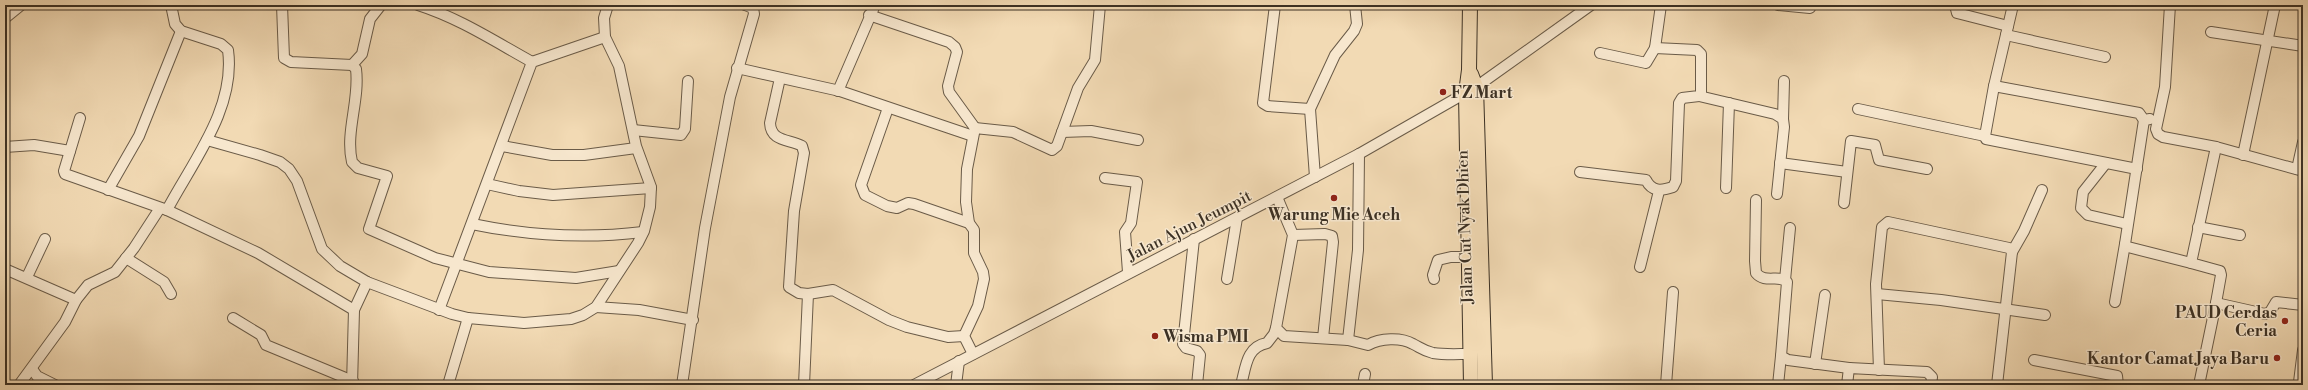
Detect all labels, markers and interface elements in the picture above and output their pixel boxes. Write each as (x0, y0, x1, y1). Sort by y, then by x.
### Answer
place label: FZ Mart (1451, 83, 1513, 103)
marker: FZ Mart (1438, 87, 1448, 97)
street label: Jalan Cut Nyak Dhien (1452, 149, 1478, 305)
street label: Jalan Ajun Jeumpit (1123, 186, 1255, 266)
marker: Warung Mie Aceh (1329, 193, 1339, 203)
place label: Warung Mie Aceh (1267, 205, 1400, 225)
place label: PAUD Cerdas Ceria (2175, 303, 2277, 341)
marker: PAUD Cerdas Ceria (2280, 316, 2290, 326)
place label: Wisma PMI (1162, 327, 1249, 347)
marker: Wisma PMI (1150, 331, 1160, 341)
place label: Kantor Camat Jaya Baru (2087, 349, 2269, 369)
marker: Kantor Camat Jaya Baru (2272, 353, 2282, 363)

